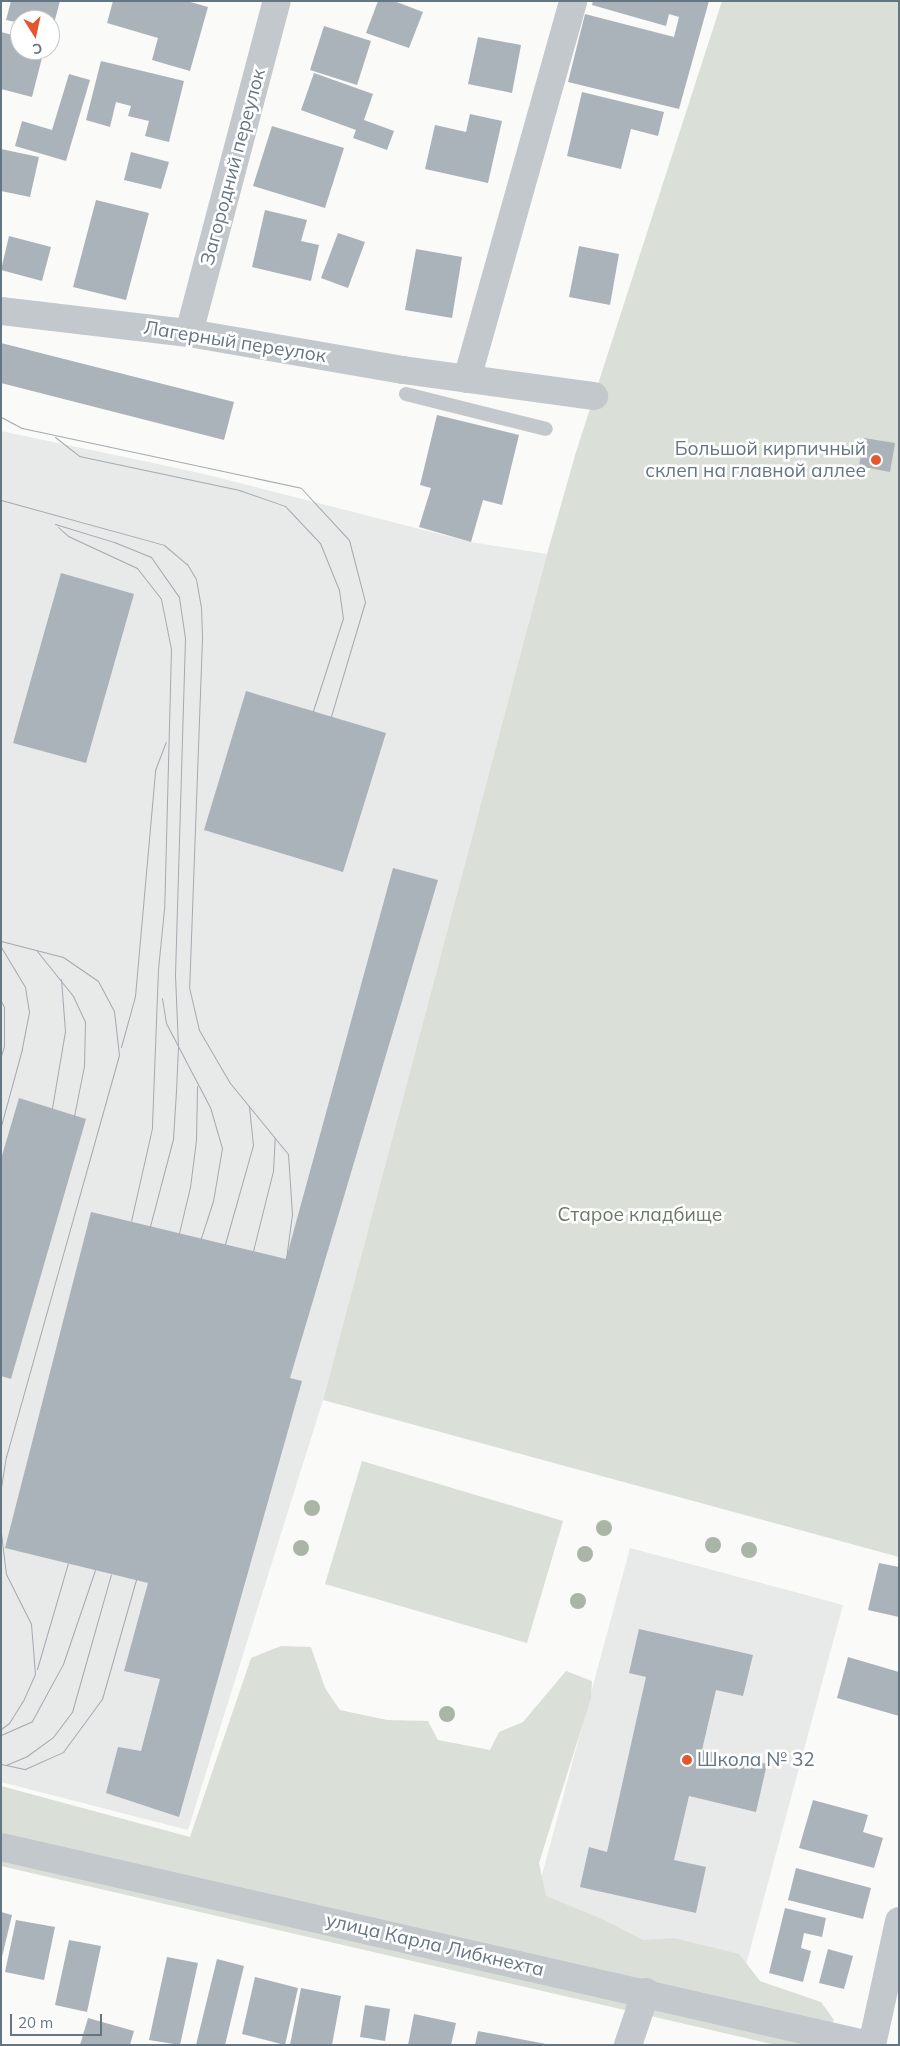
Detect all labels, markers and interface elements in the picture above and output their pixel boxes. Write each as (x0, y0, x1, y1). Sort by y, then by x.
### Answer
north arrow (10, 10, 60, 60)
text: С (31, 39, 44, 58)
street label: Загородний переулок (196, 66, 270, 268)
street label: Лагерный переулок (142, 316, 328, 368)
place label: Большой кирпичный склеп на главной аллее (645, 438, 866, 482)
marker: Большой кирпичный склеп на главной аллее (870, 454, 882, 466)
park label: Старое кладбище (558, 1204, 722, 1226)
place label: Школа № 32 (697, 1749, 815, 1771)
marker: Школа № 32 (681, 1754, 693, 1766)
street label: улица Карла Либкнехта (324, 1909, 546, 1981)
scale bar (12, 2004, 105, 2036)
text: 20 m (18, 2013, 53, 2032)

